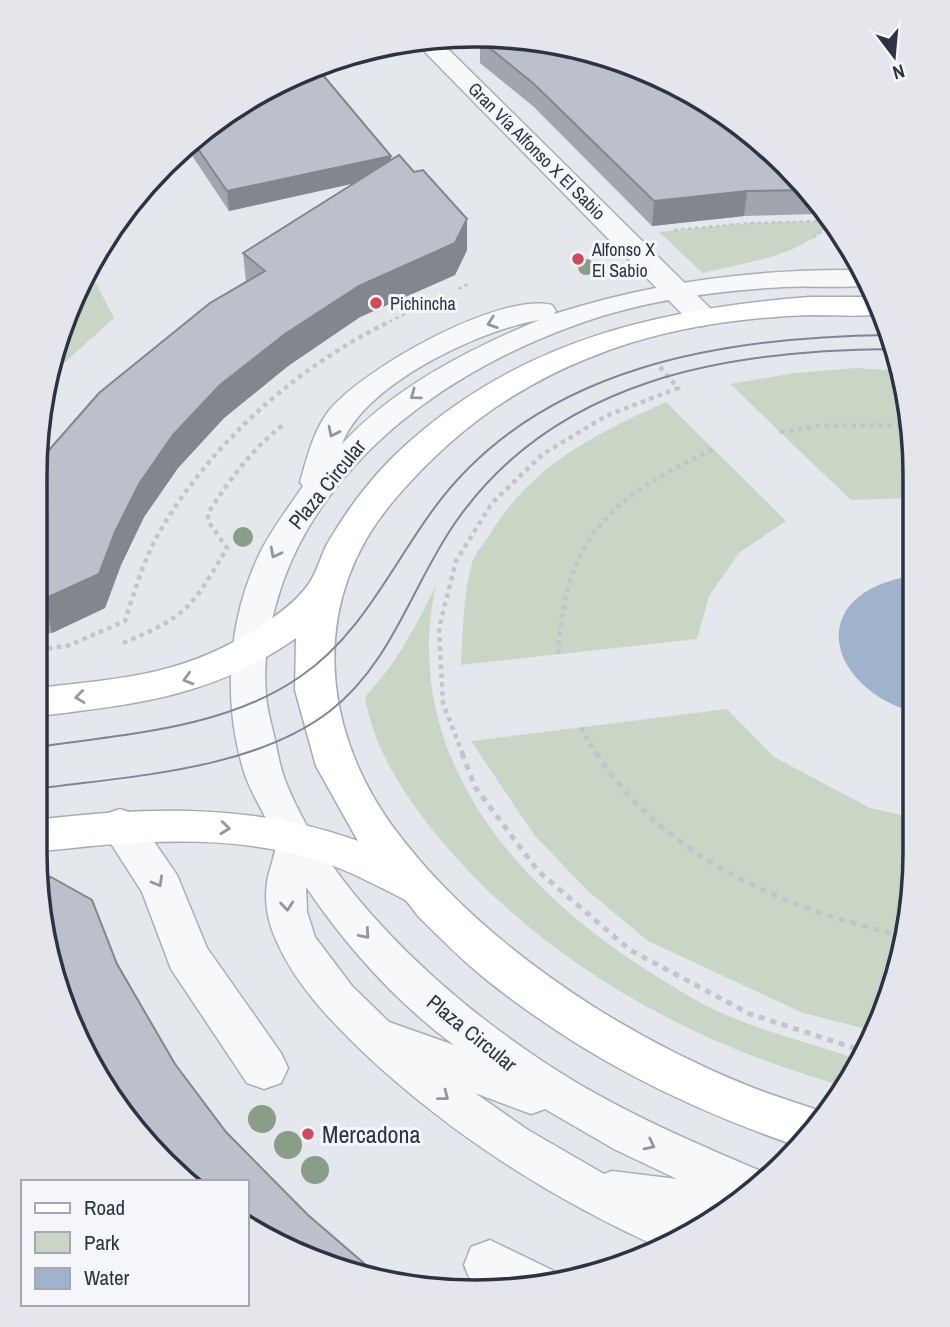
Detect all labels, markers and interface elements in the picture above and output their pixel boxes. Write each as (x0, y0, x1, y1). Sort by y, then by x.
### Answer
north arrow (859, 21, 929, 91)
text: N (890, 58, 908, 86)
street label: Gran Vía Alfonso X El Sabio (463, 77, 611, 225)
place label: Alfonso X El Sabio (591, 237, 655, 283)
marker: Alfonso X El Sabio (570, 251, 586, 267)
place label: Pichincha (390, 291, 456, 316)
marker: Pichincha (368, 295, 384, 311)
one-way arrow (487, 315, 499, 329)
one-way arrow (410, 387, 422, 400)
one-way arrow (327, 425, 341, 437)
street label: Plaza Circular (282, 433, 372, 535)
one-way arrow (270, 546, 284, 558)
one-way arrow (182, 671, 194, 686)
one-way arrow (74, 689, 86, 704)
one-way arrow (219, 820, 231, 835)
one-way arrow (149, 875, 162, 888)
one-way arrow (279, 901, 294, 912)
one-way arrow (357, 926, 369, 939)
street label: Plaza Circular (421, 988, 523, 1078)
one-way arrow (436, 1088, 449, 1100)
place label: Mercadona (322, 1118, 421, 1150)
marker: Mercadona (300, 1126, 316, 1142)
one-way arrow (643, 1137, 655, 1151)
legend (21, 1180, 248, 1306)
text: Road (84, 1193, 125, 1222)
text: Park (84, 1228, 120, 1257)
text: Water (84, 1263, 130, 1292)

